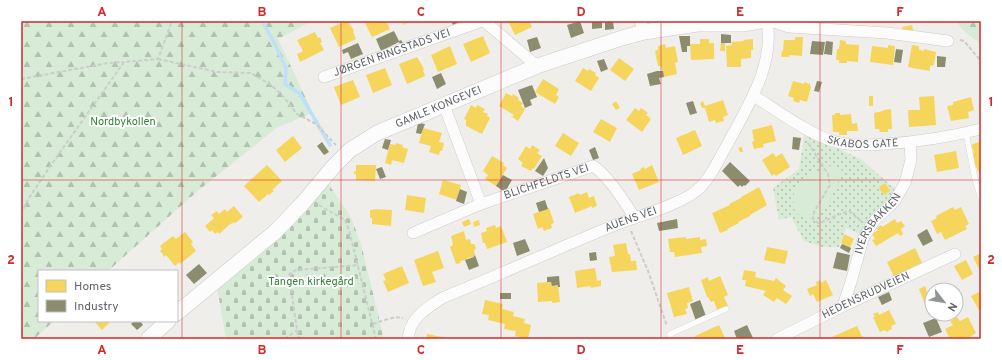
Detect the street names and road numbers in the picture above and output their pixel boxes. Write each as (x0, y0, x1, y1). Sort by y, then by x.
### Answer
street label: JØRGEN RINGSTADS VEI (332, 26, 452, 80)
street label: GAMLE KONGEVEI (393, 83, 484, 131)
street label: SKABOS GATE (825, 133, 899, 152)
street label: BLICHFELDTS VEI (502, 161, 591, 203)
street label: IVERSBAKKEN (852, 191, 905, 256)
street label: AUENS VEI (603, 204, 659, 235)
street label: HEDENSRUDVEIEN (820, 269, 912, 322)

